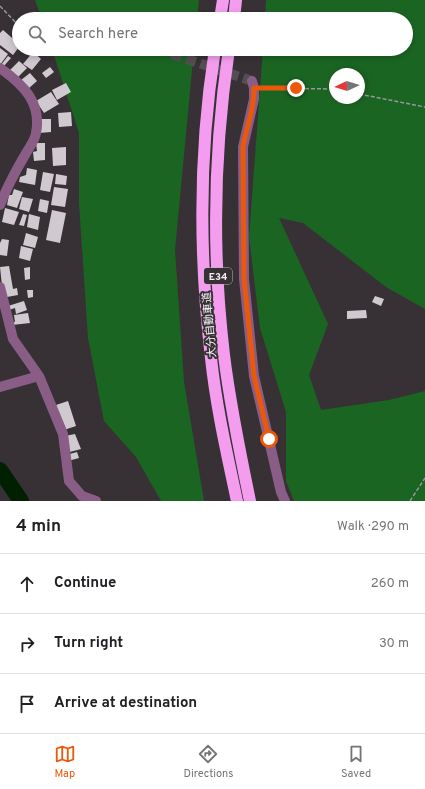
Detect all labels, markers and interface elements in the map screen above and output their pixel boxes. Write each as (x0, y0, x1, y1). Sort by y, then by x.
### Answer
search box (12, 12, 413, 56)
icon: search (26, 23, 48, 45)
text: Search here (58, 25, 138, 44)
north arrow (329, 68, 365, 104)
route end (287, 79, 305, 97)
road number: E34 (204, 268, 232, 284)
street label: 大分自動車道 (200, 291, 220, 358)
route start (260, 430, 278, 448)
text: 4 min (16, 516, 61, 538)
text: Walk · 290 m (337, 519, 409, 535)
icon: ahead (16, 573, 38, 595)
text: Continue (54, 574, 116, 593)
text: 260 m (371, 576, 409, 592)
icon: right (16, 633, 38, 655)
text: Turn right (54, 634, 123, 653)
text: 30 m (379, 636, 409, 652)
icon: arrive (16, 693, 38, 715)
text: Arrive at destination (54, 694, 197, 713)
tab: Map (54, 743, 76, 781)
tab: Directions (183, 743, 233, 781)
tab: Saved (341, 743, 371, 781)

